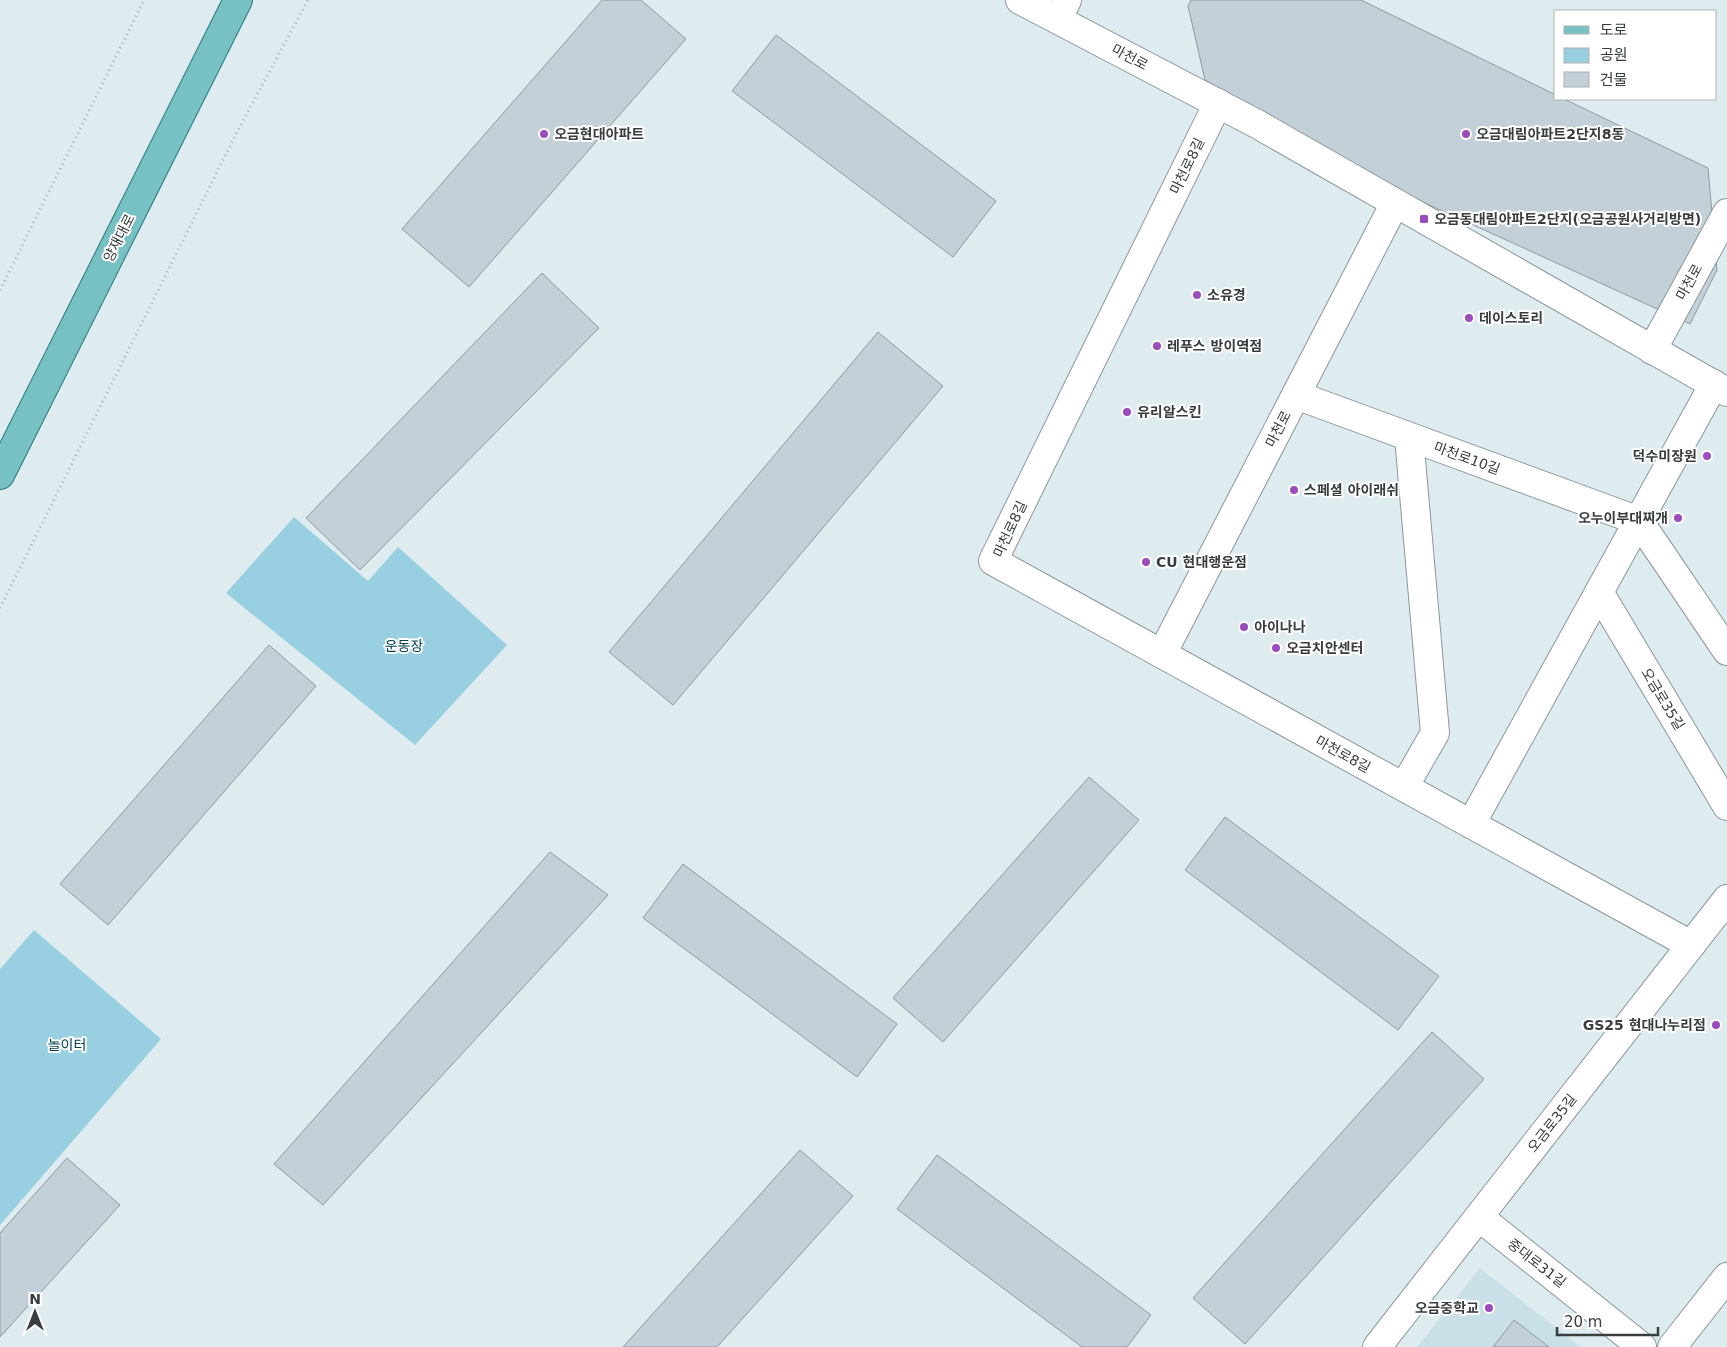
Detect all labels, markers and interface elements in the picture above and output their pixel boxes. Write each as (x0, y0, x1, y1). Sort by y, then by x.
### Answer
legend (1554, 10, 1717, 100)
text: 도로 (1600, 21, 1628, 39)
street label: 마천로 (1109, 41, 1151, 73)
text: 공원 (1600, 46, 1628, 64)
text: 건물 (1600, 71, 1628, 89)
place label: 오금현대아파트 (554, 126, 644, 142)
place label: 오금대림아파트2단지8동 (1476, 126, 1624, 142)
marker: 오금현대아파트 (538, 128, 550, 140)
marker: 오금대림아파트2단지8동 (1460, 128, 1472, 140)
street label: 마천로8길 (1167, 135, 1207, 197)
street label: 양재대로 (100, 211, 138, 265)
place label: 오금동대림아파트2단지(오금공원사거리방면) (1434, 211, 1701, 227)
marker: 오금동대림아파트2단지(오금공원사거리방면) (1418, 213, 1430, 225)
street label: 마천로 (1673, 261, 1705, 303)
place label: 소유경 (1207, 287, 1246, 303)
marker: 소유경 (1191, 289, 1203, 301)
place label: 데이스토리 (1479, 310, 1543, 326)
marker: 데이스토리 (1463, 312, 1475, 324)
place label: 레푸스 방이역점 (1167, 338, 1262, 354)
marker: 레푸스 방이역점 (1151, 340, 1163, 352)
place label: 유리알스킨 (1137, 404, 1201, 420)
marker: 유리알스킨 (1121, 406, 1133, 418)
street label: 마천로 (1262, 408, 1294, 450)
street label: 마천로10길 (1432, 439, 1502, 477)
place label: 덕수미장원 (1633, 448, 1697, 464)
marker: 덕수미장원 (1701, 450, 1713, 462)
place label: 스페셜 아이래쉬 (1304, 482, 1399, 498)
marker: 스페셜 아이래쉬 (1288, 484, 1300, 496)
street label: 마천로8길 (990, 498, 1030, 560)
place label: 오누이부대찌개 (1578, 510, 1668, 526)
marker: 오누이부대찌개 (1672, 512, 1684, 524)
place label: CU 현대행운점 (1156, 554, 1247, 570)
marker: CU 현대행운점 (1140, 556, 1152, 568)
place label: 아이나나 (1254, 619, 1306, 635)
marker: 아이나나 (1238, 621, 1250, 633)
park label: 운동장 (385, 638, 423, 654)
place label: 오금치안센터 (1286, 640, 1363, 656)
marker: 오금치안센터 (1270, 642, 1282, 654)
street label: 오금로35길 (1638, 665, 1688, 733)
street label: 마천로8길 (1313, 732, 1373, 776)
place label: GS25 현대나누리점 (1583, 1017, 1706, 1033)
marker: GS25 현대나누리점 (1710, 1019, 1722, 1031)
park label: 놀이터 (48, 1037, 86, 1053)
street label: 오금로35길 (1524, 1091, 1580, 1155)
street label: 중대로31길 (1505, 1235, 1569, 1291)
north arrow (10, 1287, 60, 1337)
text: N (29, 1291, 41, 1307)
place label: 오금중학교 (1415, 1300, 1479, 1316)
marker: 오금중학교 (1483, 1302, 1495, 1314)
scale bar (1557, 1304, 1658, 1336)
text: 20 m (1564, 1313, 1602, 1331)

